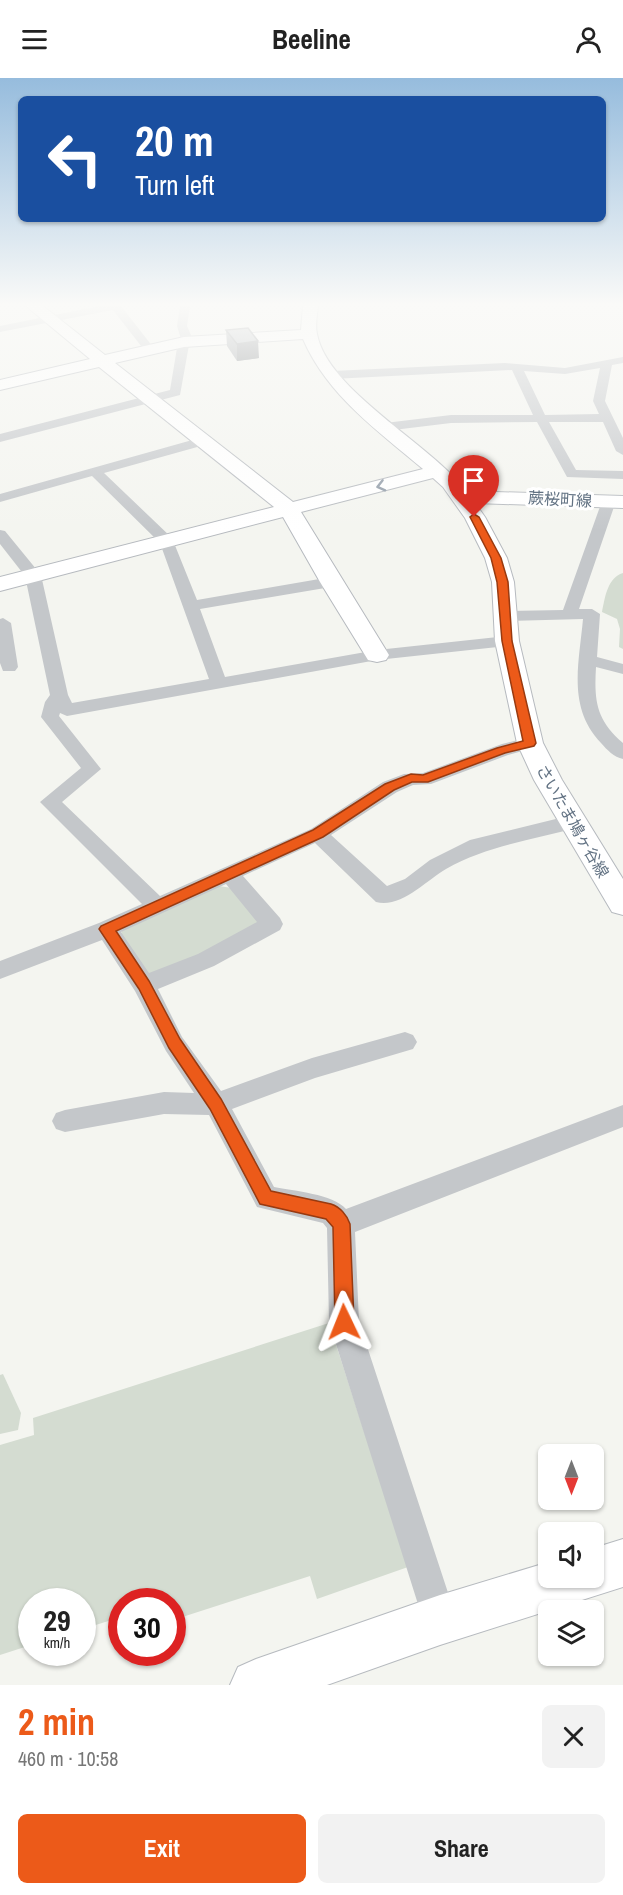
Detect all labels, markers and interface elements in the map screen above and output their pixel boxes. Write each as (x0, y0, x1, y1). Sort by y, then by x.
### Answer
text: Beeline (272, 21, 351, 57)
icon: menu (18, 23, 51, 56)
icon: person (572, 23, 605, 56)
text: 20 m (135, 113, 214, 169)
icon: left (36, 120, 114, 198)
text: Turn left (135, 167, 214, 203)
pin (448, 455, 499, 517)
icon: arrive (457, 464, 490, 497)
one-way arrow (377, 478, 387, 491)
street label: 蕨桜町線 (527, 486, 593, 512)
street label: さいたま鳩ヶ谷線 (532, 760, 614, 882)
position arrow (312, 1290, 376, 1354)
north arrow (538, 1444, 604, 1510)
map controls (538, 1444, 604, 1666)
button: sound (538, 1522, 604, 1588)
speed limit sign: 30 (108, 1588, 186, 1666)
text: 29 (43, 1600, 71, 1640)
button: layers (538, 1600, 604, 1666)
text: km/h (44, 1632, 70, 1653)
text: 2 min (18, 1698, 95, 1746)
button: close (542, 1705, 605, 1768)
text: 460 m · 10:58 (18, 1745, 118, 1772)
button: Exit (18, 1814, 306, 1883)
button: Share (318, 1814, 605, 1883)

